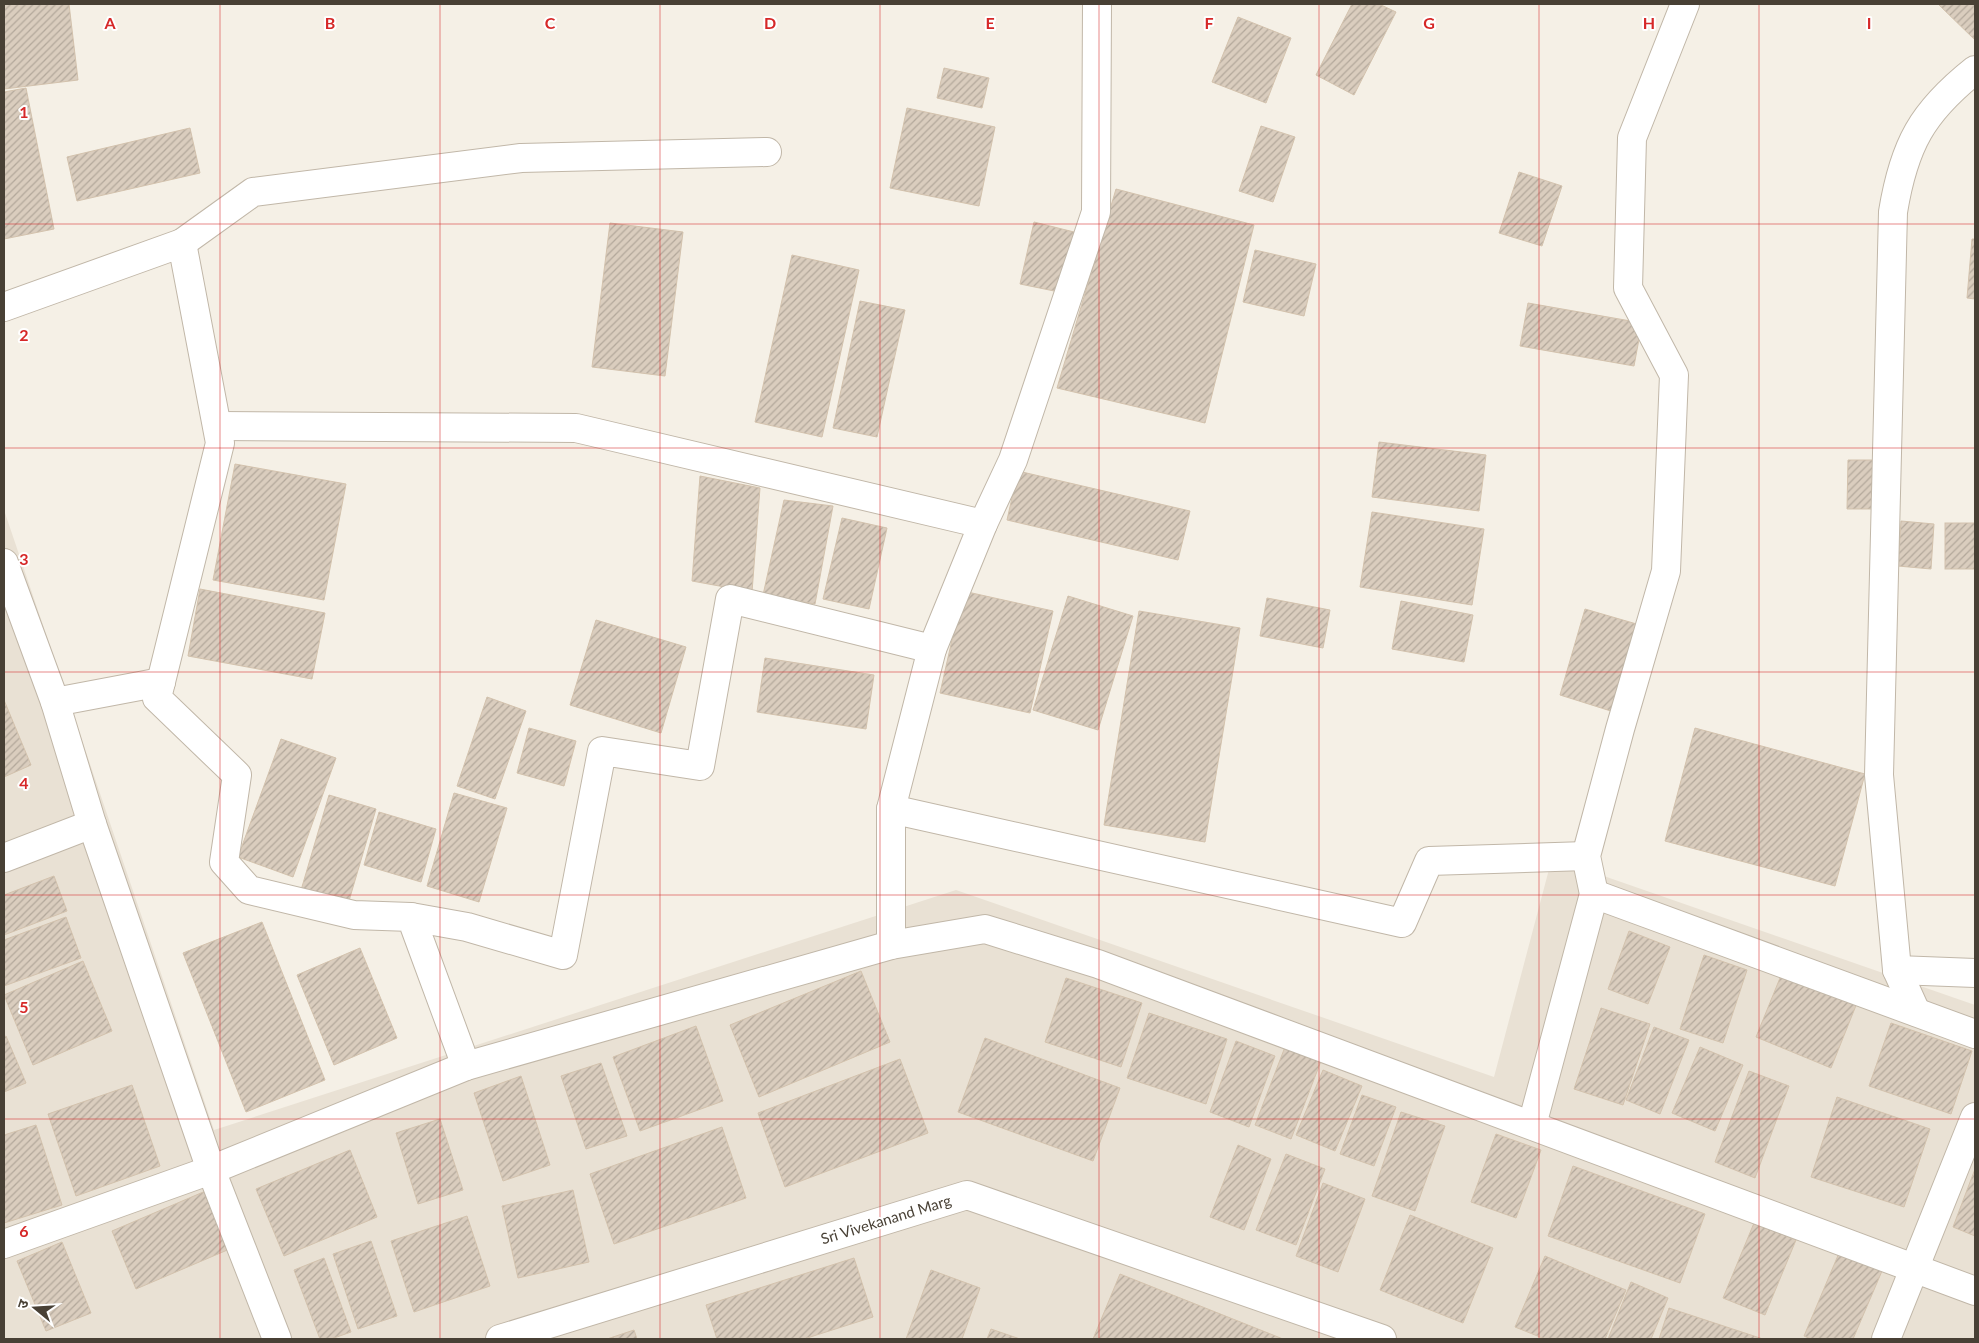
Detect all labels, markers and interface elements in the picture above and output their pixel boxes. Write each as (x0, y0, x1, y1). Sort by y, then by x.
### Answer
text: A (103, 13, 116, 32)
text: B (325, 13, 335, 32)
text: C (545, 13, 556, 32)
text: D (764, 13, 776, 32)
text: E (985, 13, 995, 32)
text: F (1204, 13, 1214, 32)
text: G (1423, 13, 1435, 32)
text: H (1643, 13, 1655, 32)
text: I (1867, 13, 1871, 32)
text: 1 (19, 102, 29, 121)
text: 2 (19, 325, 29, 344)
text: 3 (19, 549, 29, 568)
text: 4 (19, 773, 29, 792)
text: 5 (19, 997, 29, 1016)
street label: Sri Vivekanand Marg (818, 1191, 953, 1247)
text: 6 (19, 1221, 29, 1240)
north arrow (10, 1283, 60, 1333)
text: उ (13, 1297, 32, 1310)

